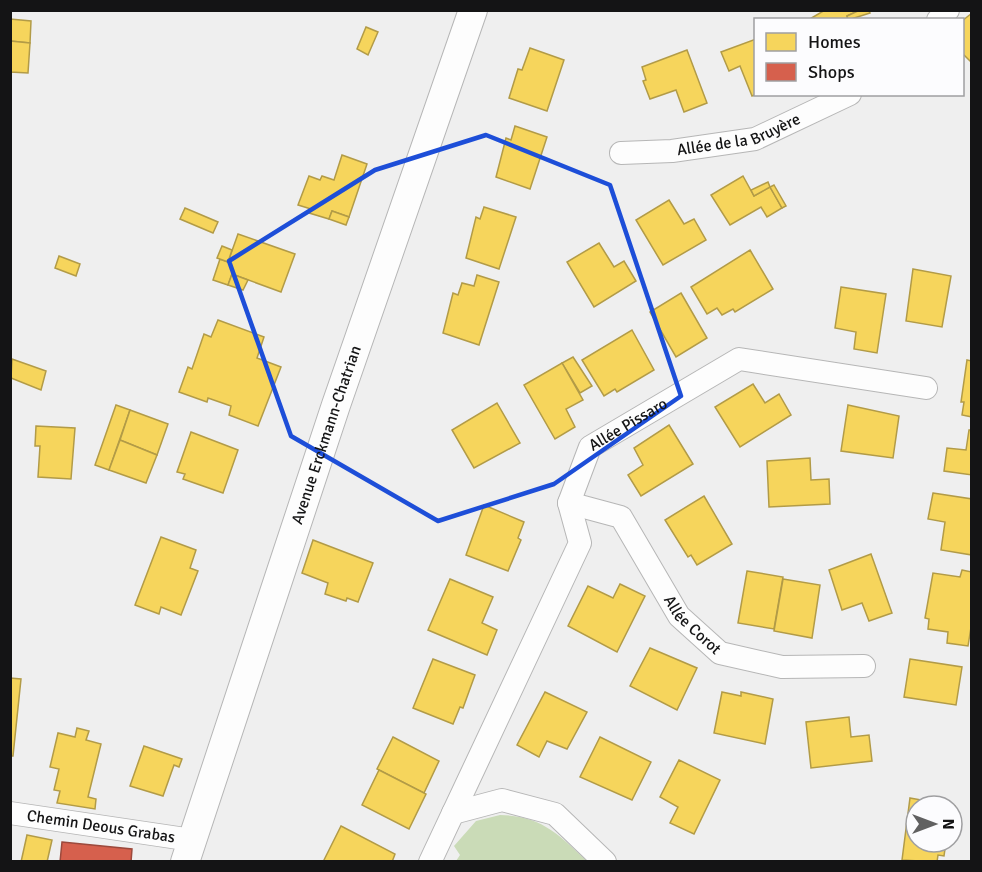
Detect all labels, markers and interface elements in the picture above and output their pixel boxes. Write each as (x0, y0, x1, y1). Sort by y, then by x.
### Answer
legend (754, 18, 964, 96)
text: Homes (808, 31, 861, 53)
text: Shops (808, 61, 855, 83)
street label: Allée de la Bruyère (676, 109, 804, 160)
street label: Avenue Erckmann-Chatrian (287, 343, 366, 527)
street label: Allée Pissaro (585, 394, 671, 455)
street label: Allée Corot (659, 592, 725, 659)
north arrow (904, 794, 964, 854)
street label: Chemin Deous Grabas (26, 806, 176, 847)
text: N (938, 818, 958, 830)

